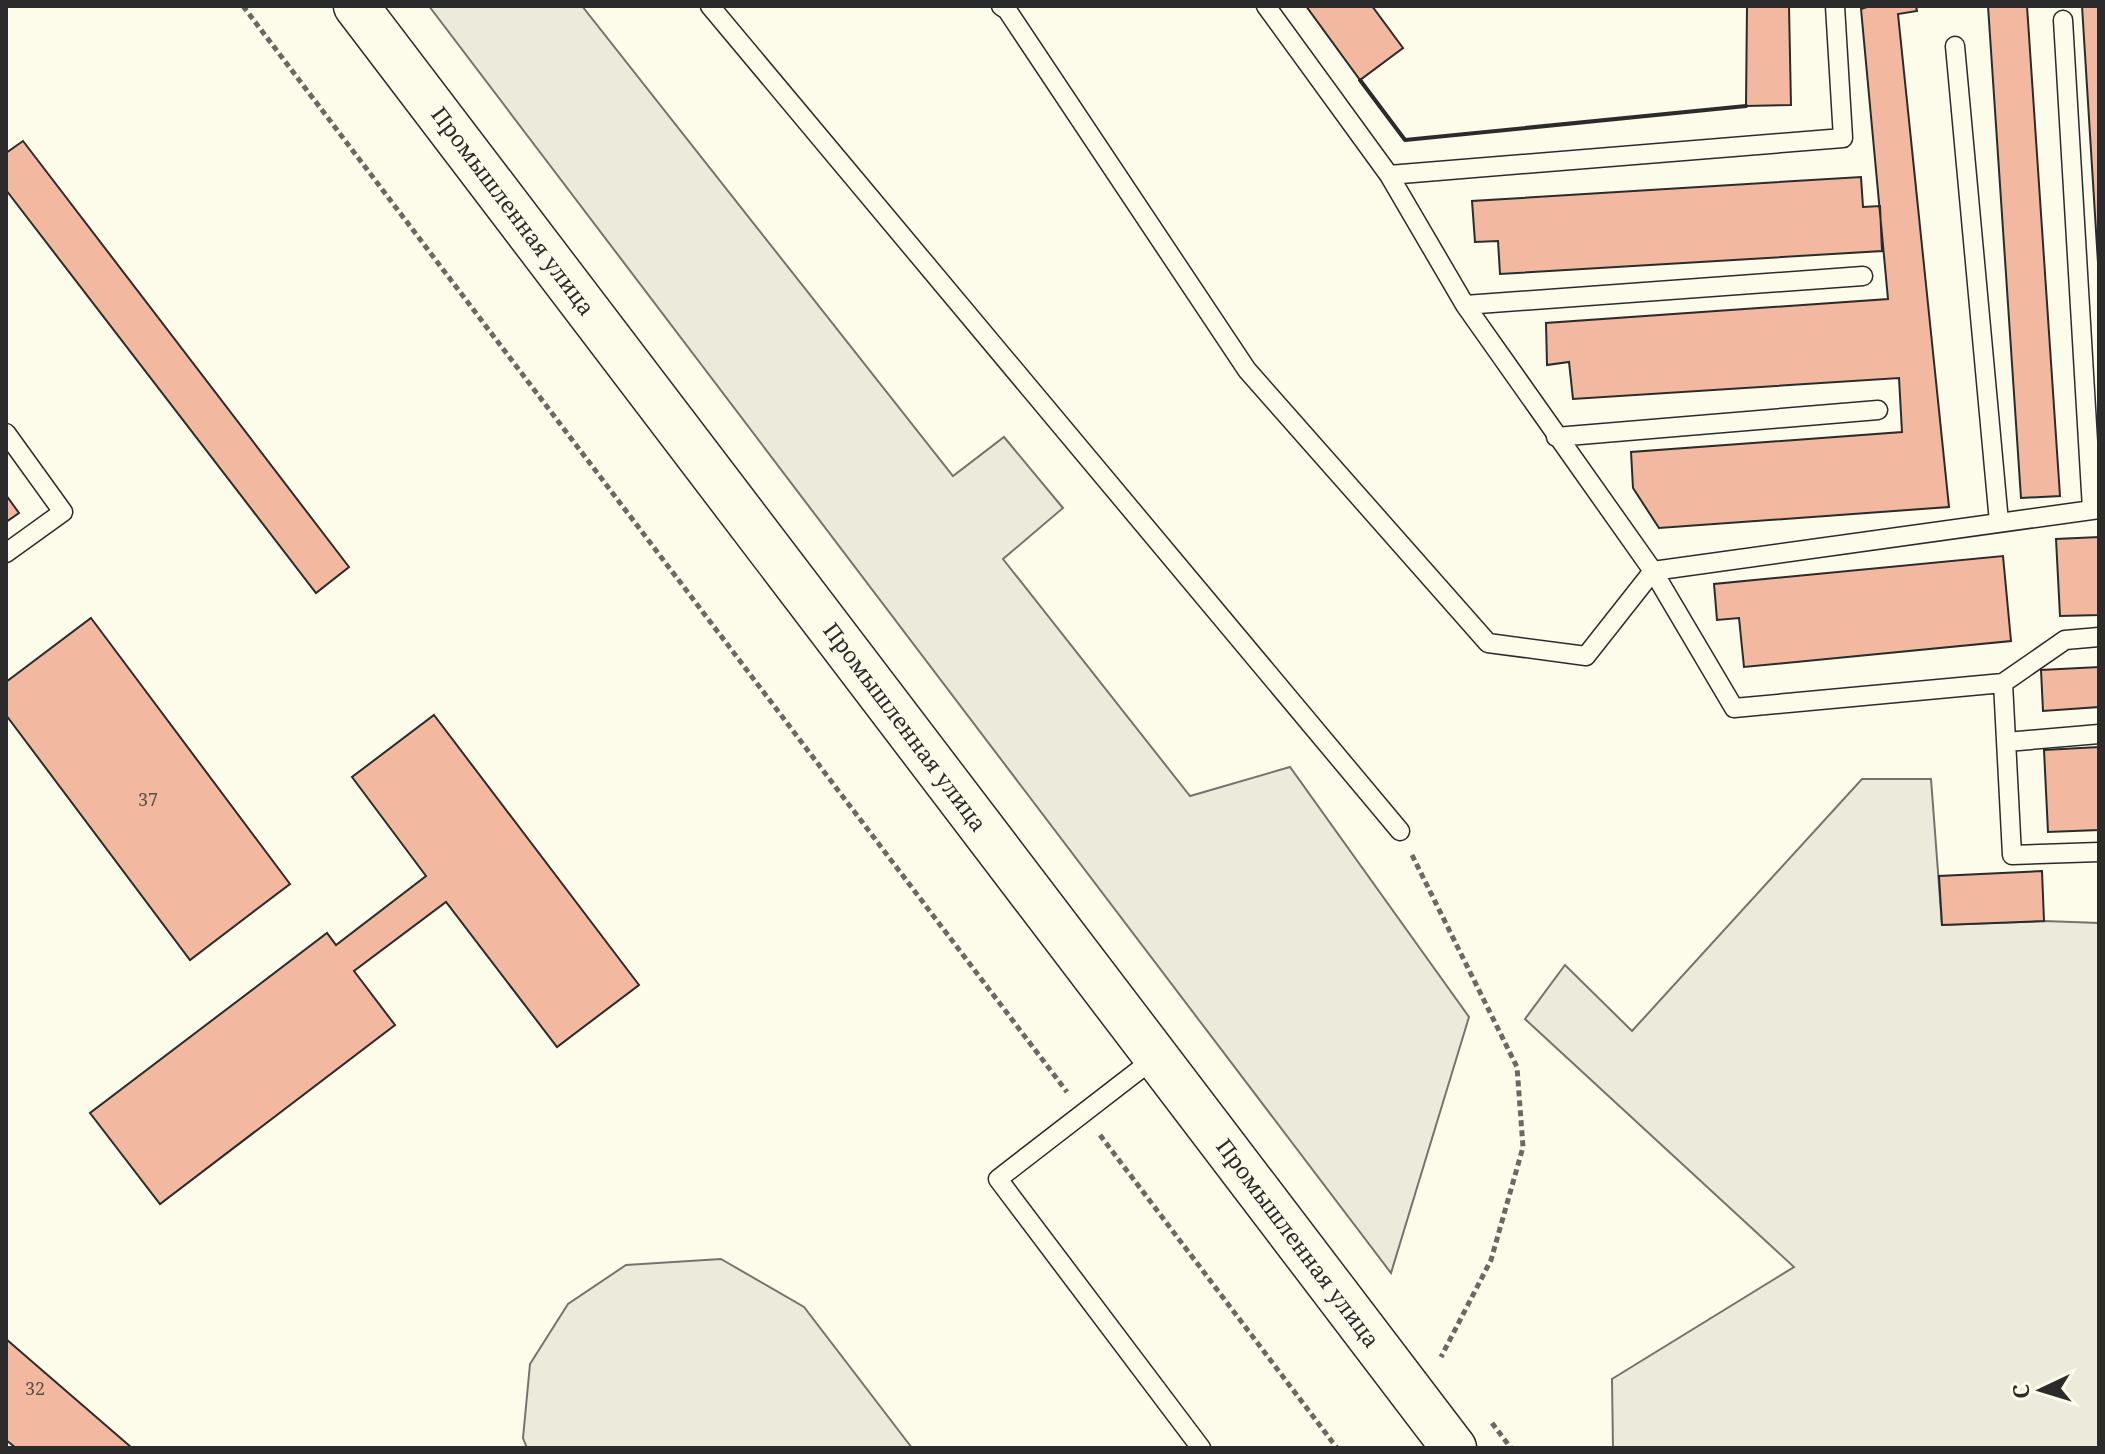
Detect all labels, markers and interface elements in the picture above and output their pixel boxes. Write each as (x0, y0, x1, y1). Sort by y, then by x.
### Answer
street label: Промышленная улица (425, 100, 602, 321)
street label: Промышленная улица (817, 616, 994, 837)
house number: 37 (138, 787, 158, 811)
street label: Промышленная улица (1210, 1132, 1387, 1353)
north arrow (2001, 1350, 2081, 1430)
house number: 32 (25, 1376, 45, 1400)
text: С (2005, 1383, 2036, 1400)

